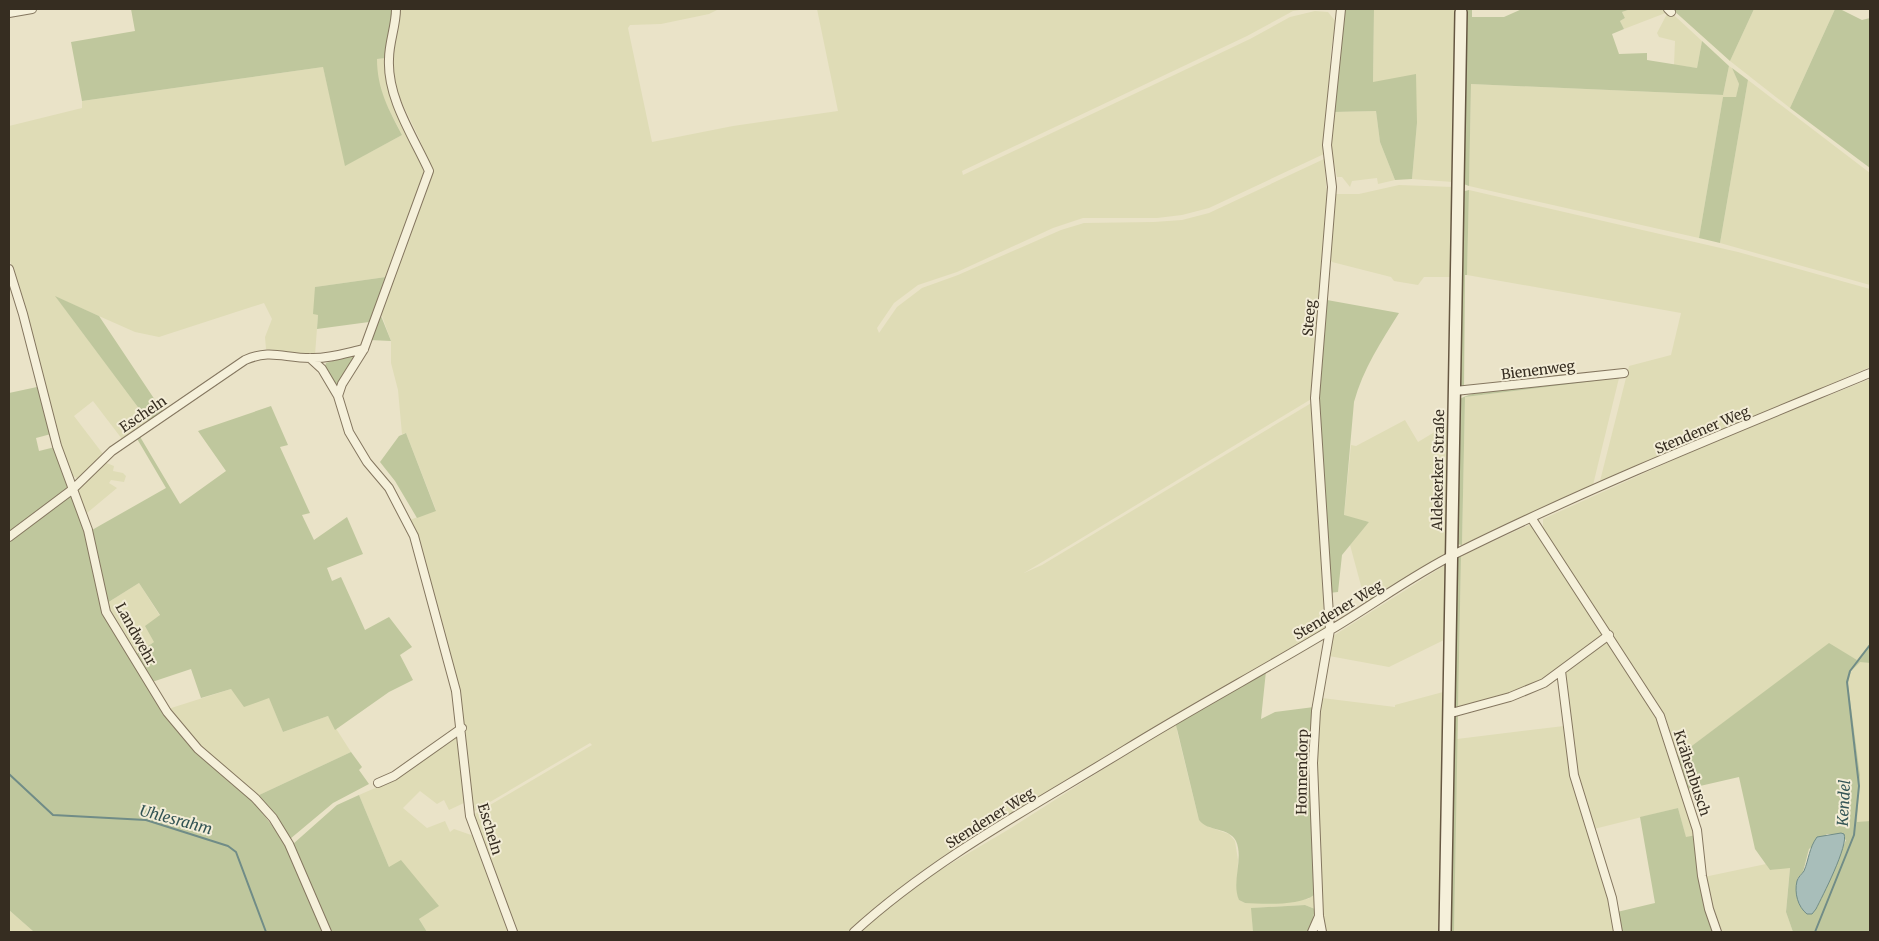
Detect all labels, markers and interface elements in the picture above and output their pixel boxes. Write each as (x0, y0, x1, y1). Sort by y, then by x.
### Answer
street label: Steeg (1298, 298, 1320, 337)
street label: Bienenweg (1500, 356, 1576, 383)
street label: Escheln (116, 392, 170, 436)
street label: Stendener Weg (1652, 402, 1753, 458)
street label: Aldekerker Straße (1428, 409, 1448, 532)
street label: Stendener Weg (1290, 576, 1386, 644)
street label: Landwehr (111, 600, 161, 668)
street label: Honnendorp (1292, 728, 1312, 815)
street label: Krähenbusch (1670, 728, 1714, 818)
water label: Kendel (1833, 779, 1854, 828)
street label: Stendener Weg (942, 783, 1038, 852)
water label: Uhlesrahm (138, 801, 215, 838)
street label: Escheln (474, 801, 506, 857)

